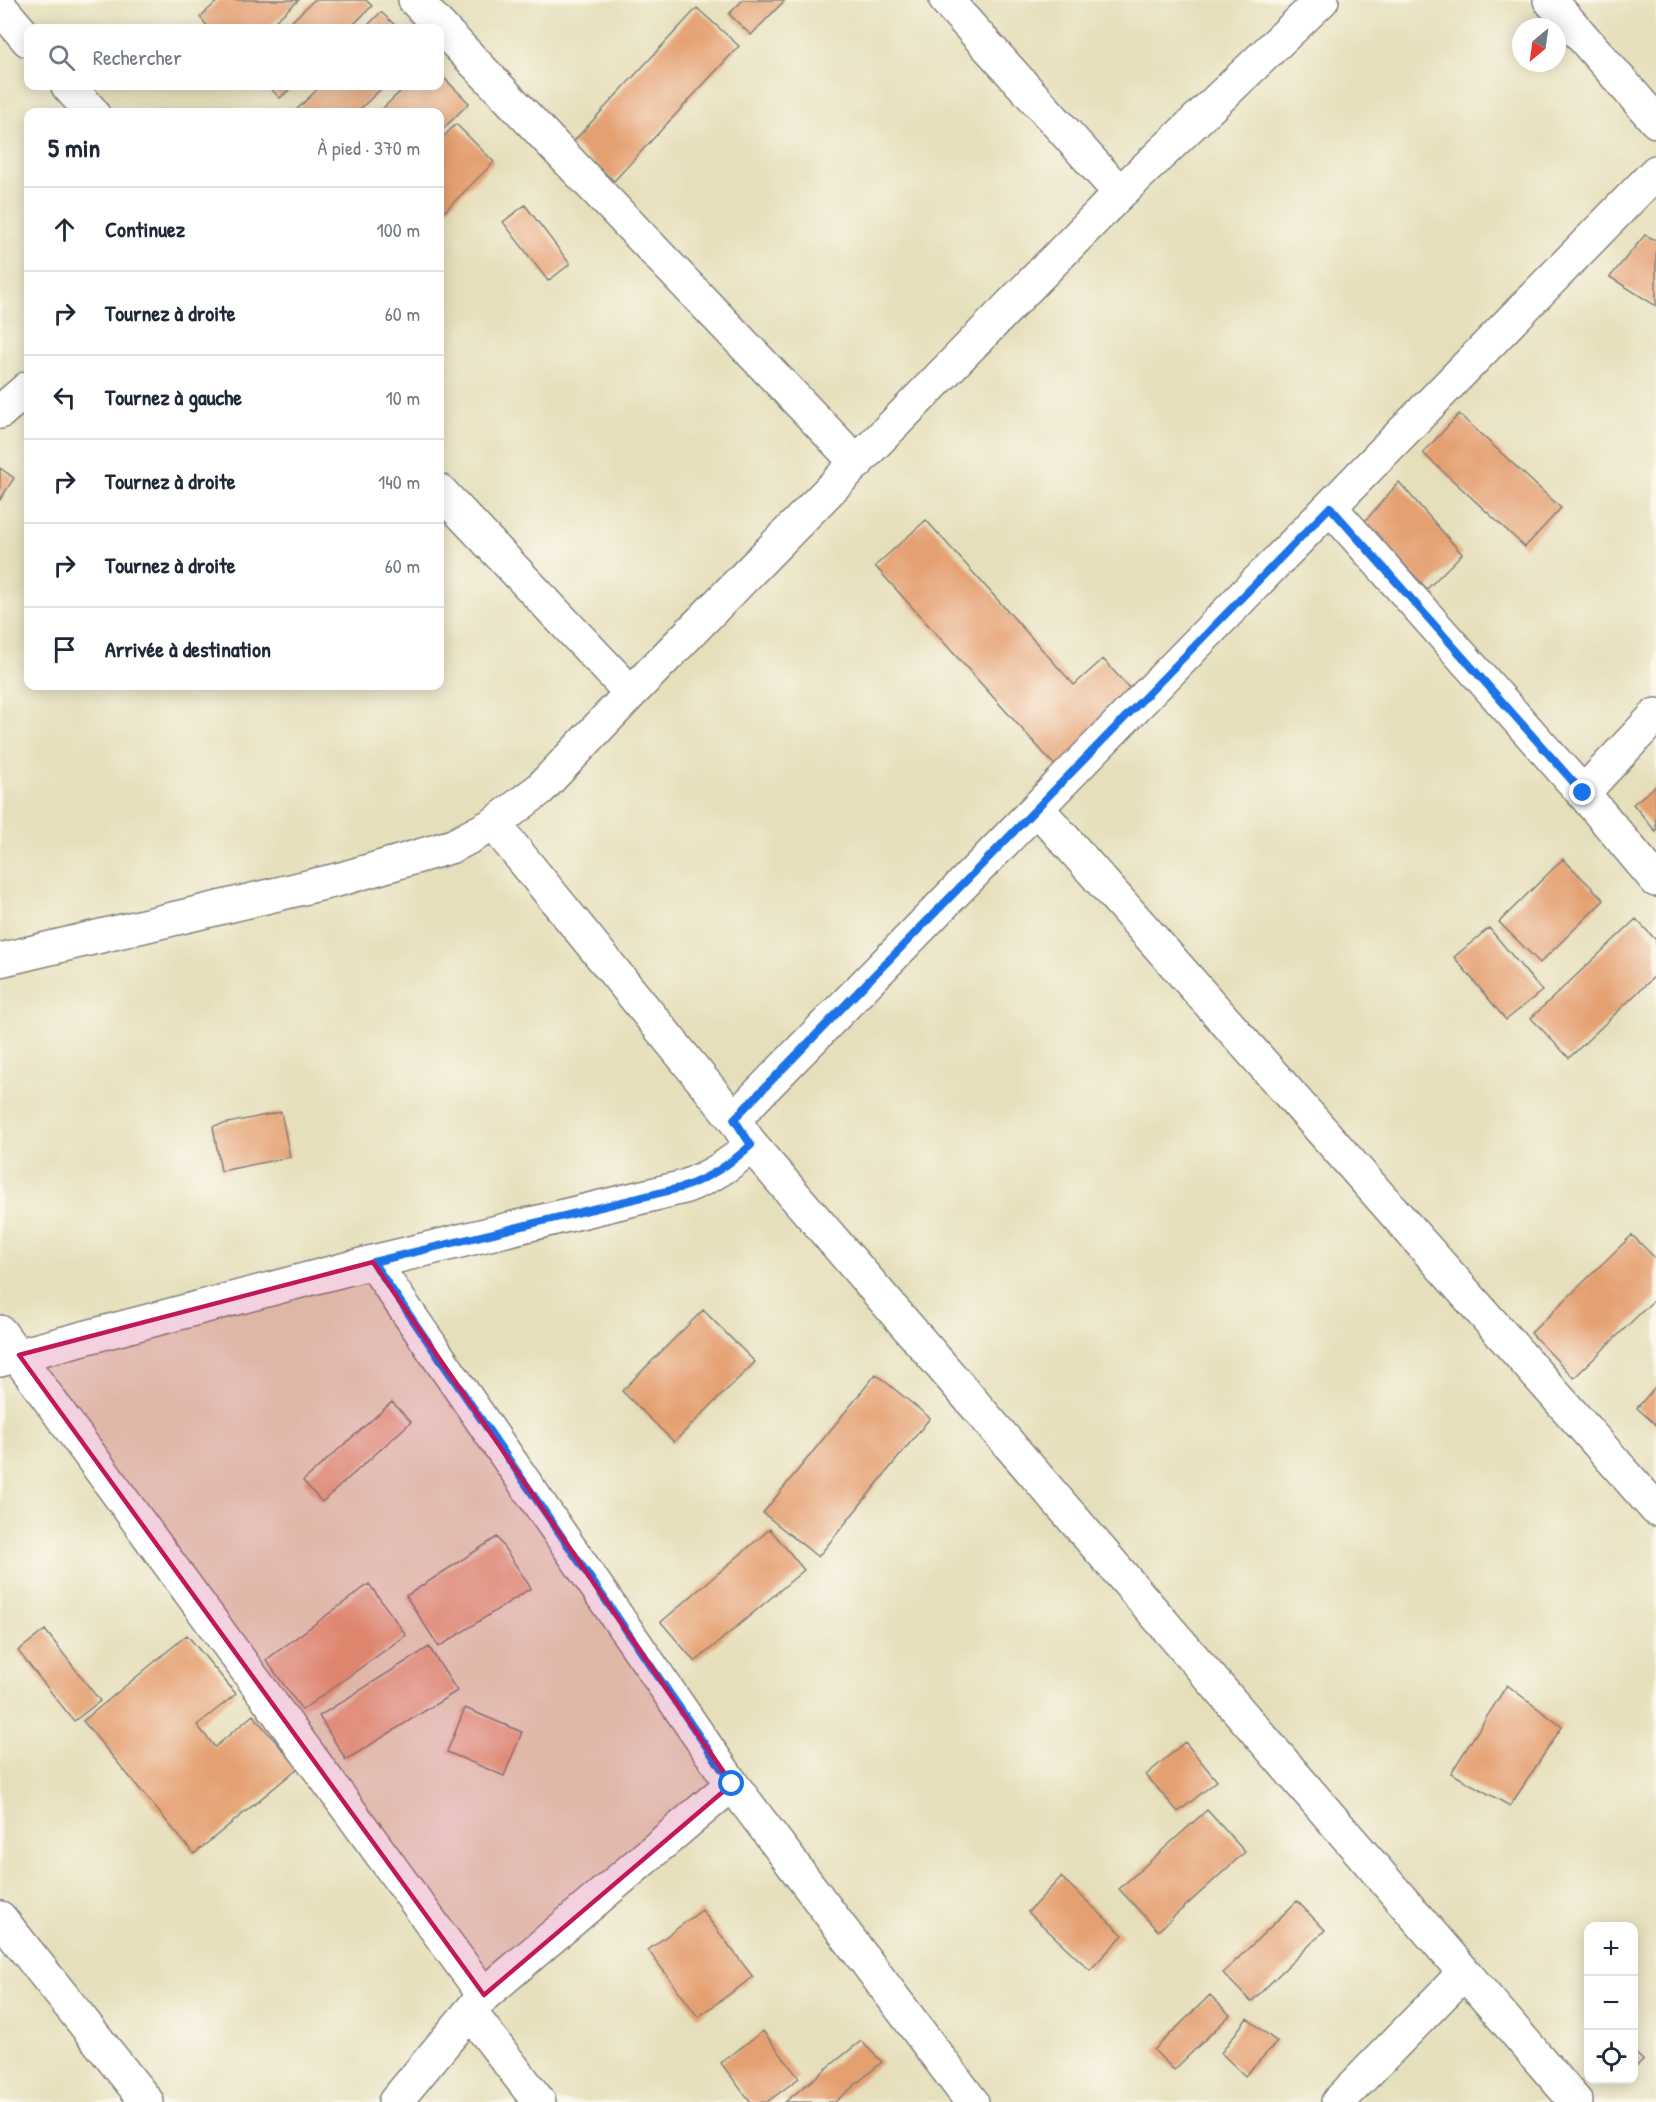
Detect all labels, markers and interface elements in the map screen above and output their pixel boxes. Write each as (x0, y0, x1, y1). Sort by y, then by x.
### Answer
north arrow (1512, 18, 1566, 72)
search box (24, 24, 444, 90)
icon: search (45, 41, 78, 74)
text: Rechercher (93, 42, 182, 72)
text: 5 min (48, 130, 100, 165)
text: À pied · 370 m (318, 134, 420, 161)
icon: ahead (48, 213, 81, 246)
text: Continuez (105, 214, 185, 244)
text: 100 m (377, 216, 420, 243)
icon: right (48, 297, 81, 330)
text: Tournez à droite (105, 298, 235, 328)
text: 60 m (385, 300, 420, 327)
icon: left (48, 381, 81, 414)
text: Tournez à gauche (105, 382, 242, 412)
text: 10 m (386, 384, 420, 411)
icon: right (48, 465, 81, 498)
text: Tournez à droite (105, 466, 235, 496)
text: 140 m (378, 468, 420, 495)
icon: right (48, 549, 81, 582)
text: Tournez à droite (105, 550, 235, 580)
text: 60 m (385, 552, 420, 579)
icon: arrive (48, 633, 81, 666)
text: Arrivée à destination (105, 634, 271, 664)
route end (1569, 779, 1595, 805)
route start (718, 1770, 744, 1796)
map controls (1584, 1922, 1638, 2084)
button: + (1584, 1922, 1638, 1976)
button: − (1584, 1976, 1638, 2030)
button: locate (1584, 2030, 1638, 2084)

